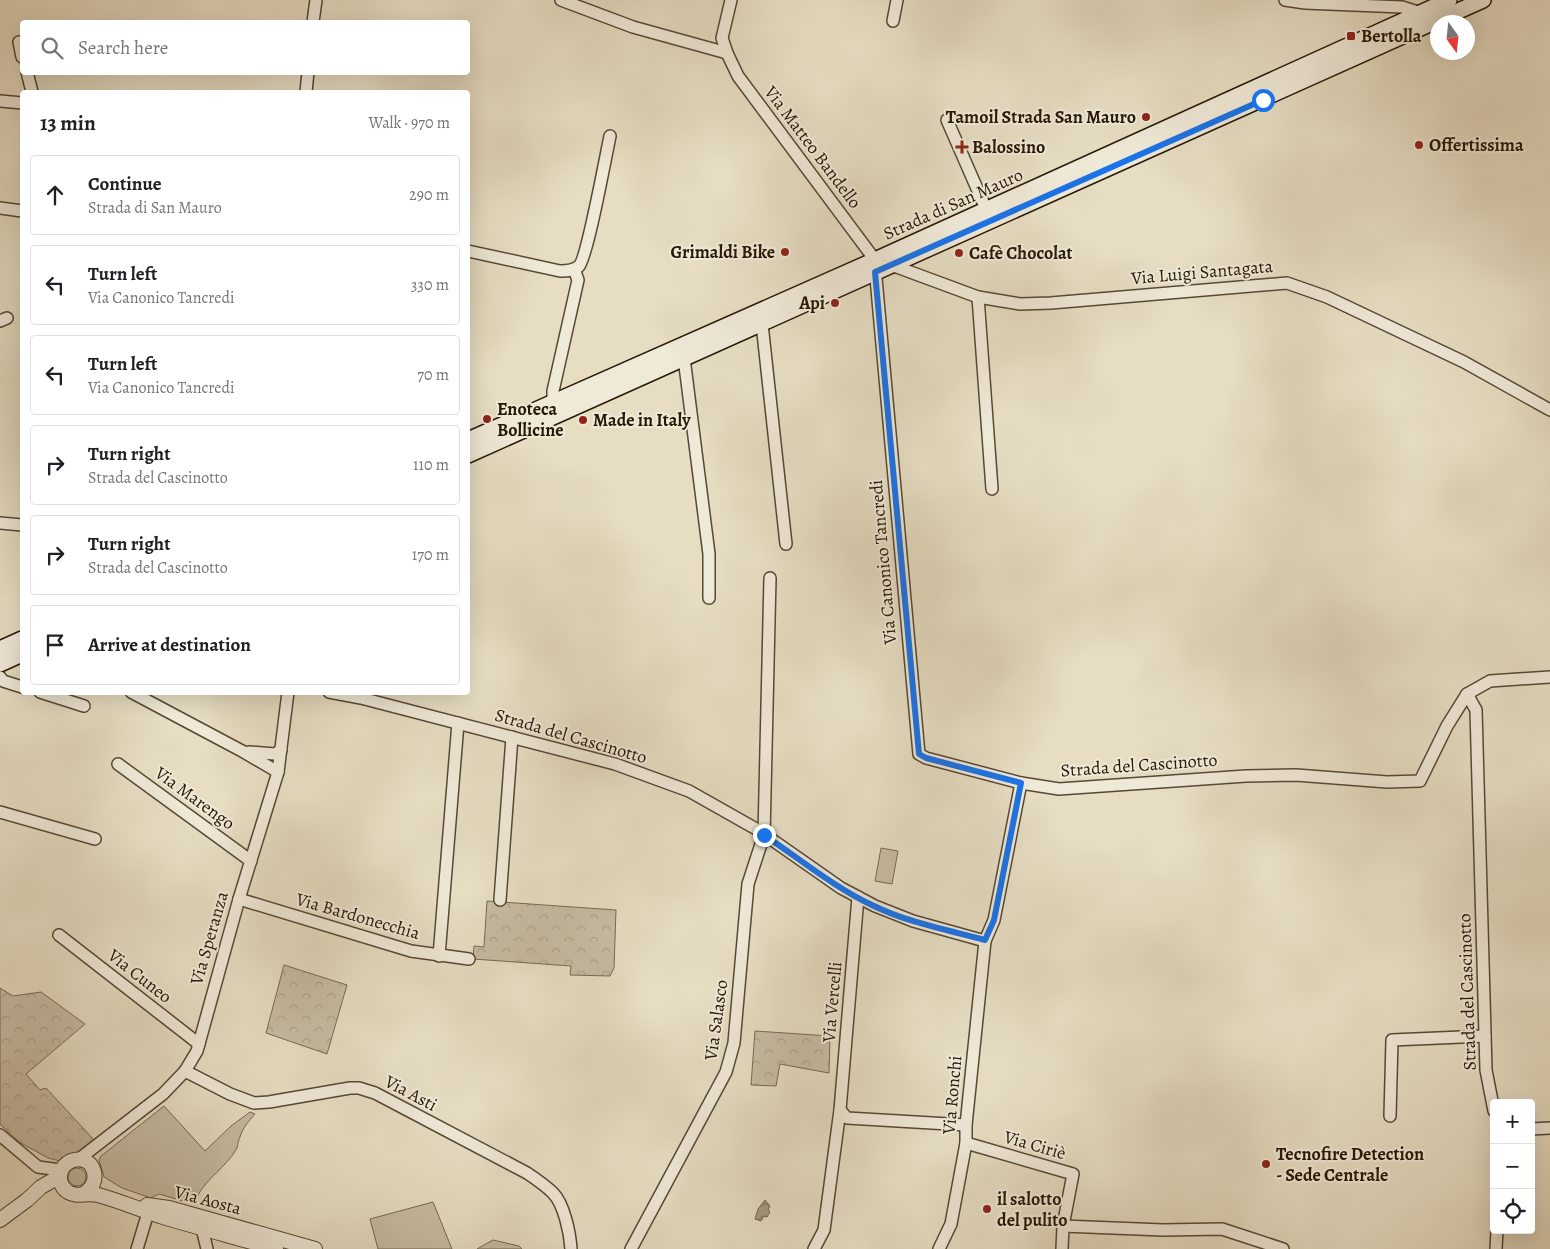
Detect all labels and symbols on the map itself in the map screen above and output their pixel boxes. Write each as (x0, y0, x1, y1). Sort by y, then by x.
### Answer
north arrow (1430, 15, 1475, 60)
place label: Bertolla (1361, 24, 1422, 48)
marker: Bertolla (1345, 30, 1357, 42)
street label: Via Matteo Bandello (758, 80, 867, 213)
route start (1252, 89, 1275, 112)
place label: Tamoil Strada San Mauro (946, 105, 1136, 129)
marker: Tamoil Strada San Mauro (1140, 111, 1152, 123)
place label: Offertissima (1429, 133, 1524, 157)
place label: Balossino (972, 135, 1045, 159)
marker: Offertissima (1413, 139, 1425, 151)
marker: Balossino (956, 141, 968, 153)
street label: Strada di San Mauro (879, 162, 1027, 246)
place label: Grimaldi Bike (671, 240, 775, 264)
place label: Cafè Chocolat (969, 241, 1073, 265)
marker: Grimaldi Bike (779, 246, 791, 258)
marker: Cafè Chocolat (953, 247, 965, 259)
street label: Via Luigi Santagata (1129, 254, 1274, 290)
place label: Api (798, 291, 825, 315)
marker: Api (829, 297, 841, 309)
place label: Enoteca Bollicine (497, 397, 564, 442)
place label: Made in Italy (593, 408, 691, 432)
marker: Enoteca Bollicine (481, 413, 493, 425)
marker: Made in Italy (577, 414, 589, 426)
street label: Via Canonico Tancredi (864, 479, 902, 646)
street label: Strada del Cascinotto (492, 703, 650, 769)
street label: Strada del Cascinotto (1060, 748, 1218, 782)
street label: Via Marengo (149, 760, 240, 835)
route end (753, 824, 776, 847)
street label: Via Bardonecchia (292, 887, 423, 945)
street label: Via Speranza (184, 888, 234, 988)
street label: Strada del Cascinotto (1452, 913, 1482, 1071)
street label: Via Cuneo (102, 943, 177, 1009)
street label: Via Vercelli (816, 961, 847, 1044)
street label: Via Salasco (698, 978, 734, 1063)
street label: Via Ronchi (937, 1055, 967, 1136)
street label: Via Asti (380, 1069, 441, 1117)
street label: Via Ciriè (1000, 1124, 1069, 1165)
place label: Tecnofire Detection - Sede Centrale (1276, 1142, 1424, 1187)
marker: Tecnofire Detection - Sede Centrale (1260, 1158, 1272, 1170)
street label: Via Aosta (171, 1179, 245, 1221)
place label: il salotto del pulito (997, 1187, 1068, 1232)
marker: il salotto del pulito (981, 1203, 993, 1215)

